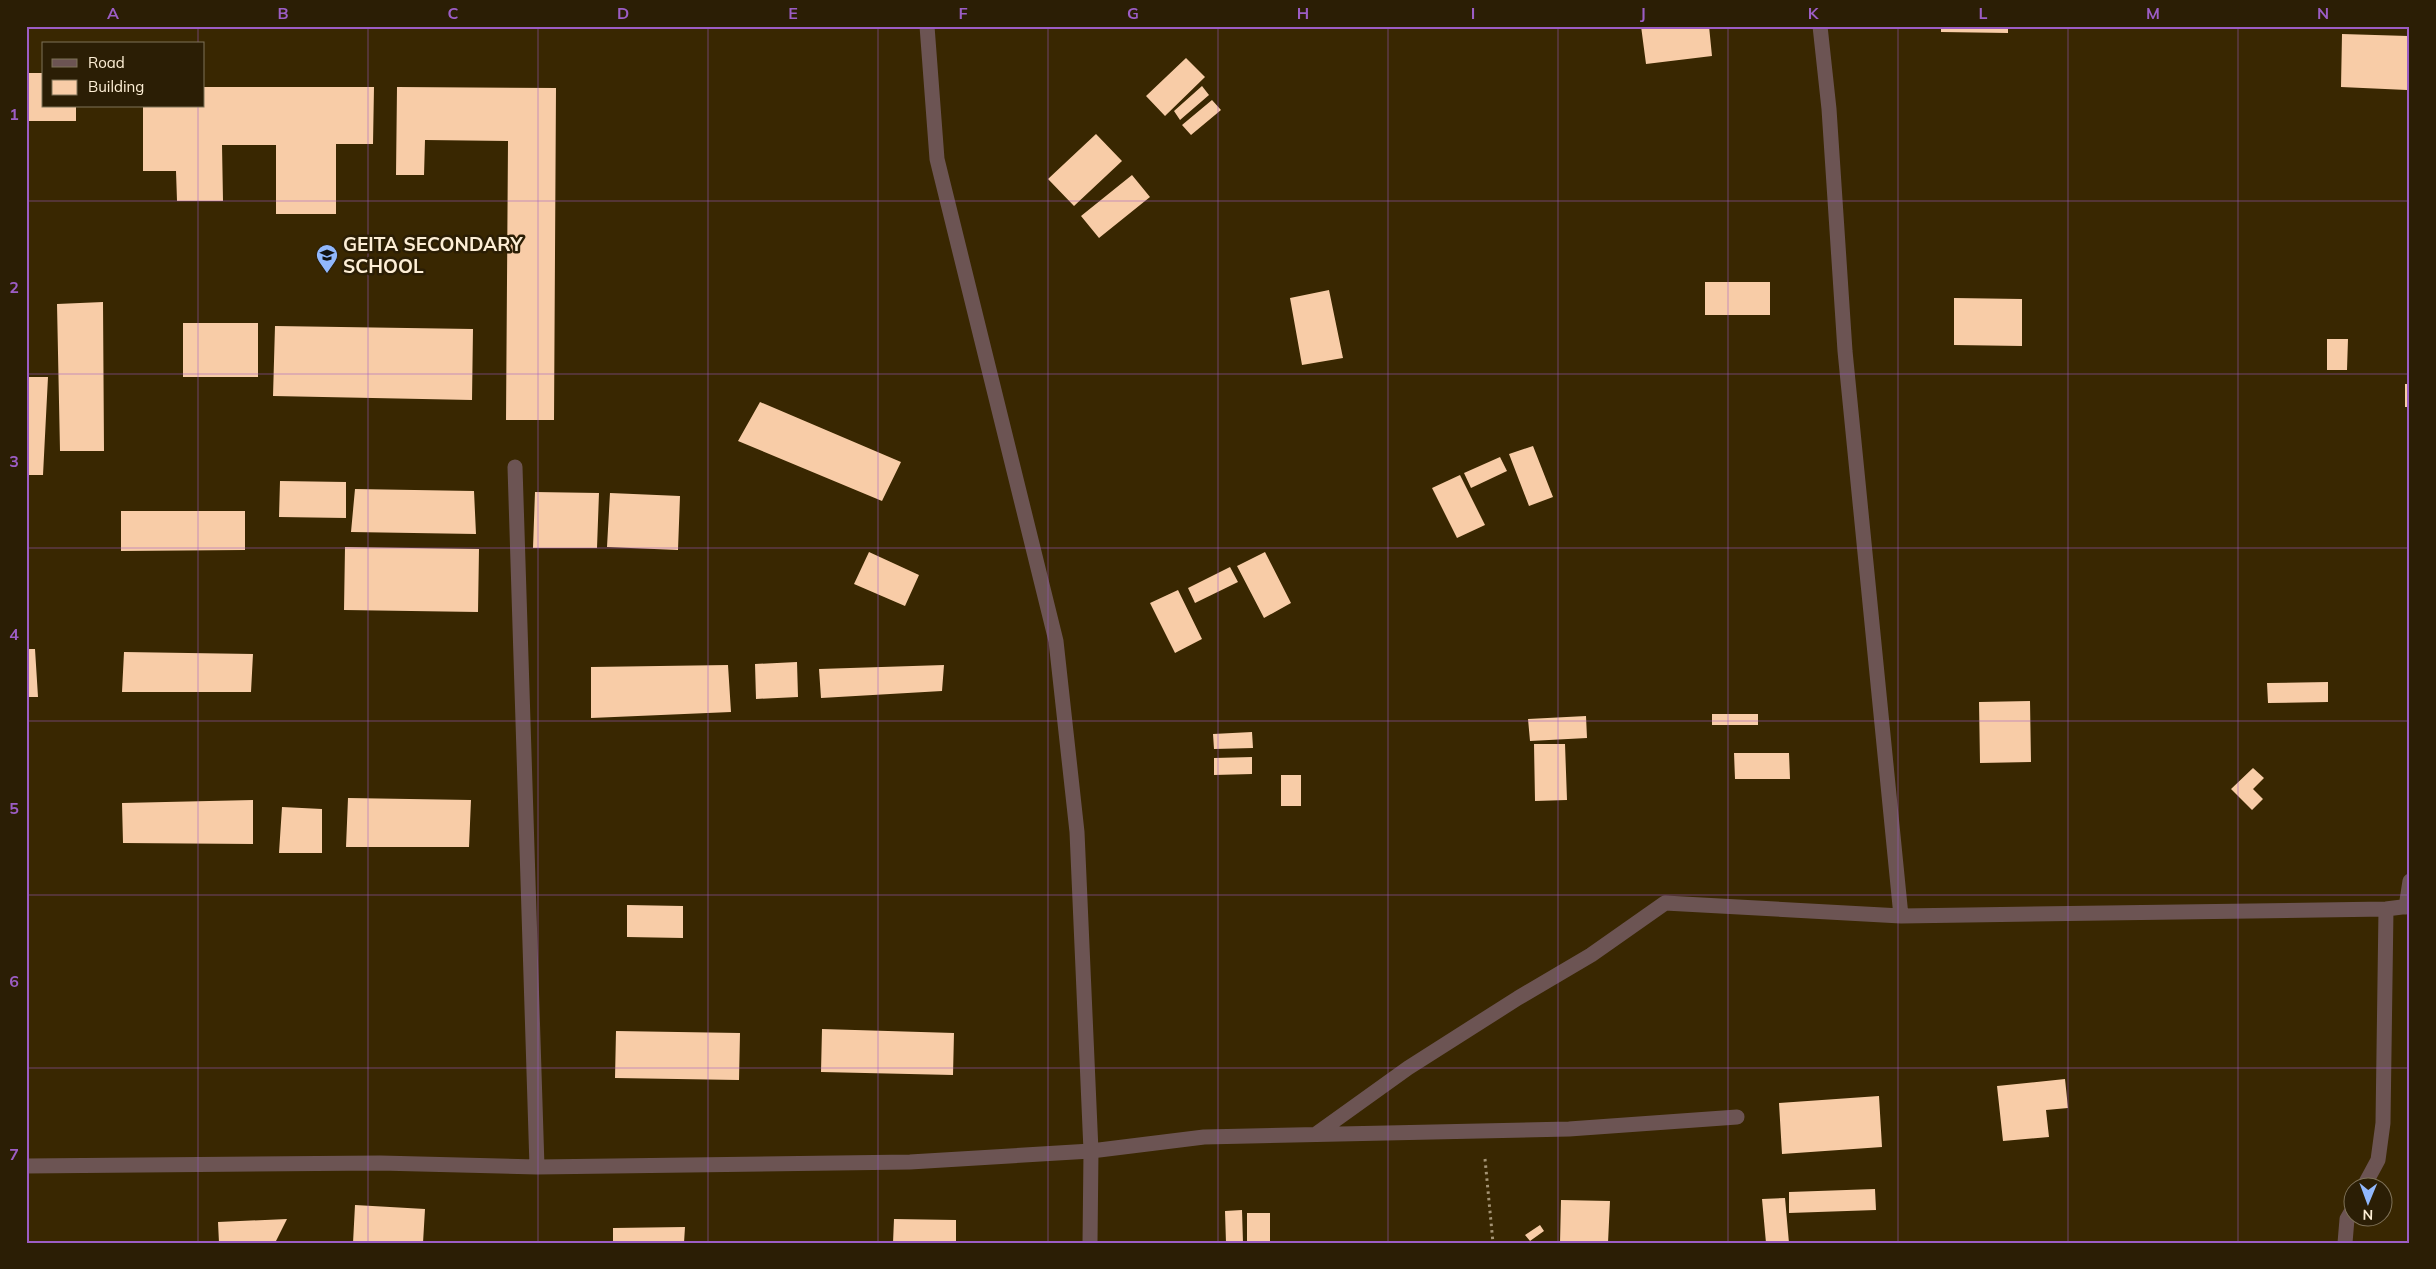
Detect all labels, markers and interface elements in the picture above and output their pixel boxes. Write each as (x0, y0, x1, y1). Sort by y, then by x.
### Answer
text: A (107, 3, 119, 23)
text: B (277, 3, 289, 23)
text: C (448, 3, 459, 23)
text: D (617, 3, 629, 23)
text: E (788, 3, 798, 23)
text: F (958, 3, 968, 23)
text: G (1127, 3, 1139, 23)
text: H (1297, 3, 1309, 23)
text: I (1471, 3, 1475, 23)
text: J (1640, 3, 1646, 23)
text: K (1808, 3, 1820, 23)
text: L (1979, 3, 1988, 23)
text: M (2146, 3, 2160, 23)
text: N (2317, 3, 2329, 23)
legend (42, 42, 205, 108)
text: Road (88, 53, 125, 72)
text: Building (88, 77, 144, 96)
text: 1 (9, 104, 19, 124)
place label: GEITA SECONDARY SCHOOL (343, 232, 524, 278)
school or university icon: GEITA SECONDARY SCHOOL (315, 243, 339, 274)
text: 2 (9, 277, 19, 297)
text: 3 (9, 451, 19, 471)
text: 4 (9, 624, 19, 644)
text: 5 (9, 798, 19, 818)
text: 6 (9, 971, 19, 991)
text: 7 (9, 1144, 19, 1164)
north arrow (2344, 1176, 2394, 1226)
text: N (2362, 1206, 2373, 1224)

